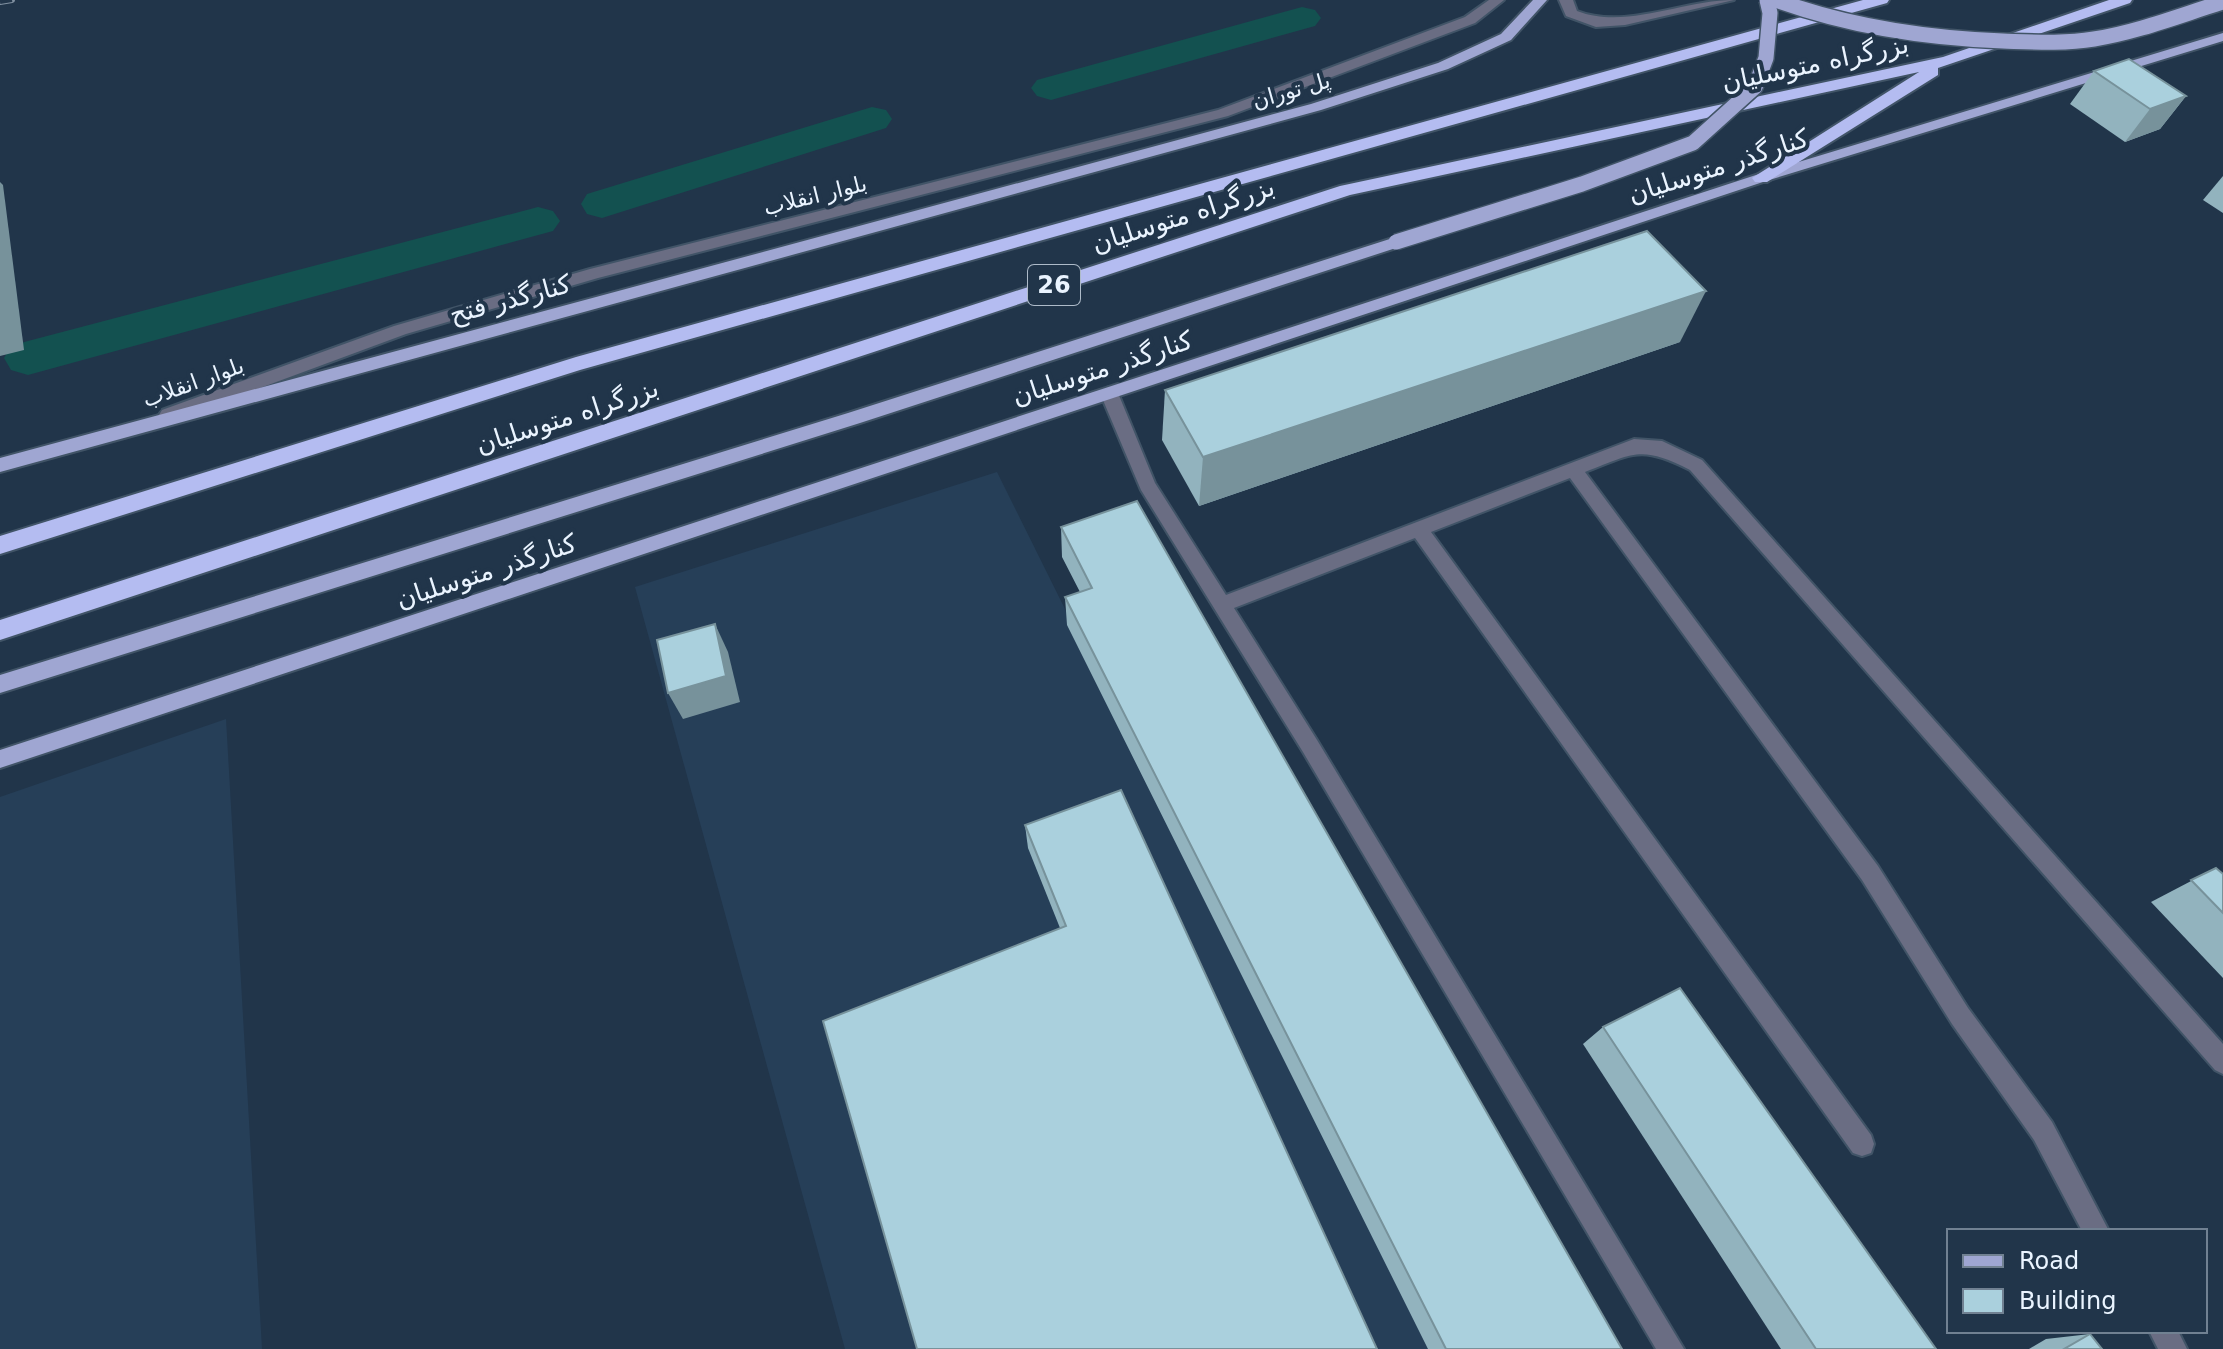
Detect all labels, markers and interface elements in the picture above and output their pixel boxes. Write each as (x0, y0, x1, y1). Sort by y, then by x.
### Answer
street label: بزرگراه متوسلیان (1719, 29, 1911, 98)
street label: پل توران (1249, 67, 1333, 115)
street label: کنارگذر متوسلیان (1624, 122, 1813, 210)
street label: بلوار انقلاب (761, 171, 869, 220)
street label: بزرگراه متوسلیان (1088, 171, 1279, 260)
road number: 26 (1028, 265, 1080, 305)
street label: کنارگذر فتح (446, 268, 575, 331)
street label: کنارگذر متوسلیان (1008, 324, 1197, 412)
street label: بلوار انقلاب (139, 353, 247, 412)
street label: بزرگراه متوسلیان (472, 372, 663, 461)
street label: کنارگذر متوسلیان (392, 527, 581, 615)
legend (1947, 1229, 2207, 1333)
text: Road (2019, 1247, 2079, 1275)
text: Building (2019, 1287, 2116, 1315)

